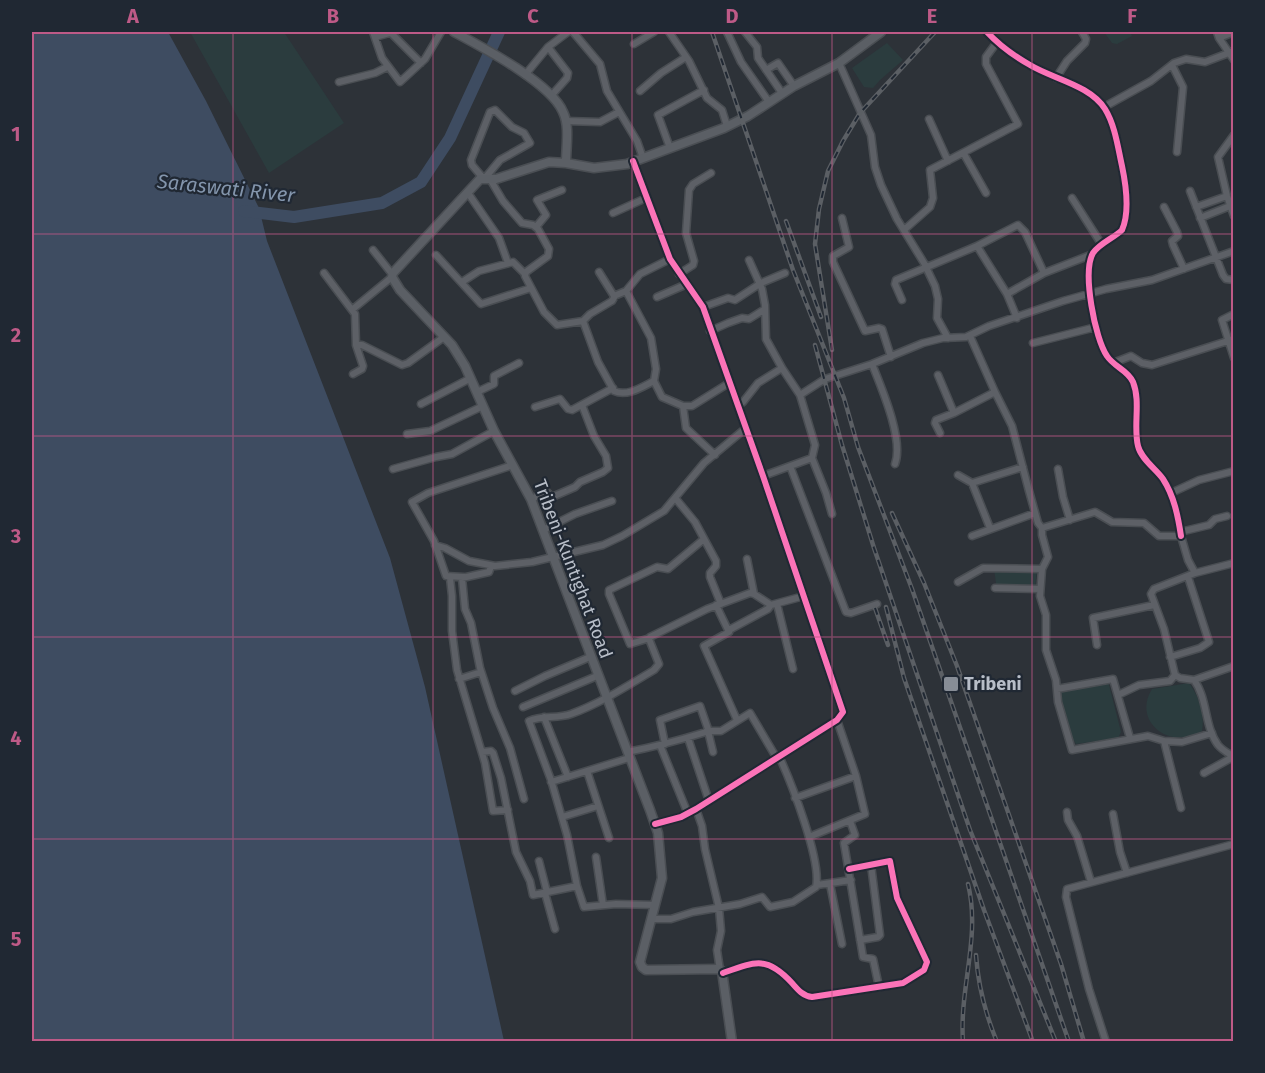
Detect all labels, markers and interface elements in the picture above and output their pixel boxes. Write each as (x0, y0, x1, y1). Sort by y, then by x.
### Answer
text: A (126, 4, 140, 28)
text: B (327, 4, 339, 28)
text: C (527, 4, 539, 28)
text: D (725, 4, 739, 28)
text: E (927, 4, 937, 28)
text: F (1127, 4, 1137, 28)
text: 1 (11, 122, 21, 146)
water label: Saraswati River (155, 169, 297, 207)
text: 2 (11, 323, 21, 347)
street label: Tribeni-Kuntighat Road (529, 477, 617, 661)
text: 3 (10, 524, 21, 548)
place label: Tribeni (964, 673, 1022, 695)
marker: Tribeni (942, 675, 960, 693)
text: 4 (10, 726, 22, 750)
text: 5 (11, 927, 22, 951)

